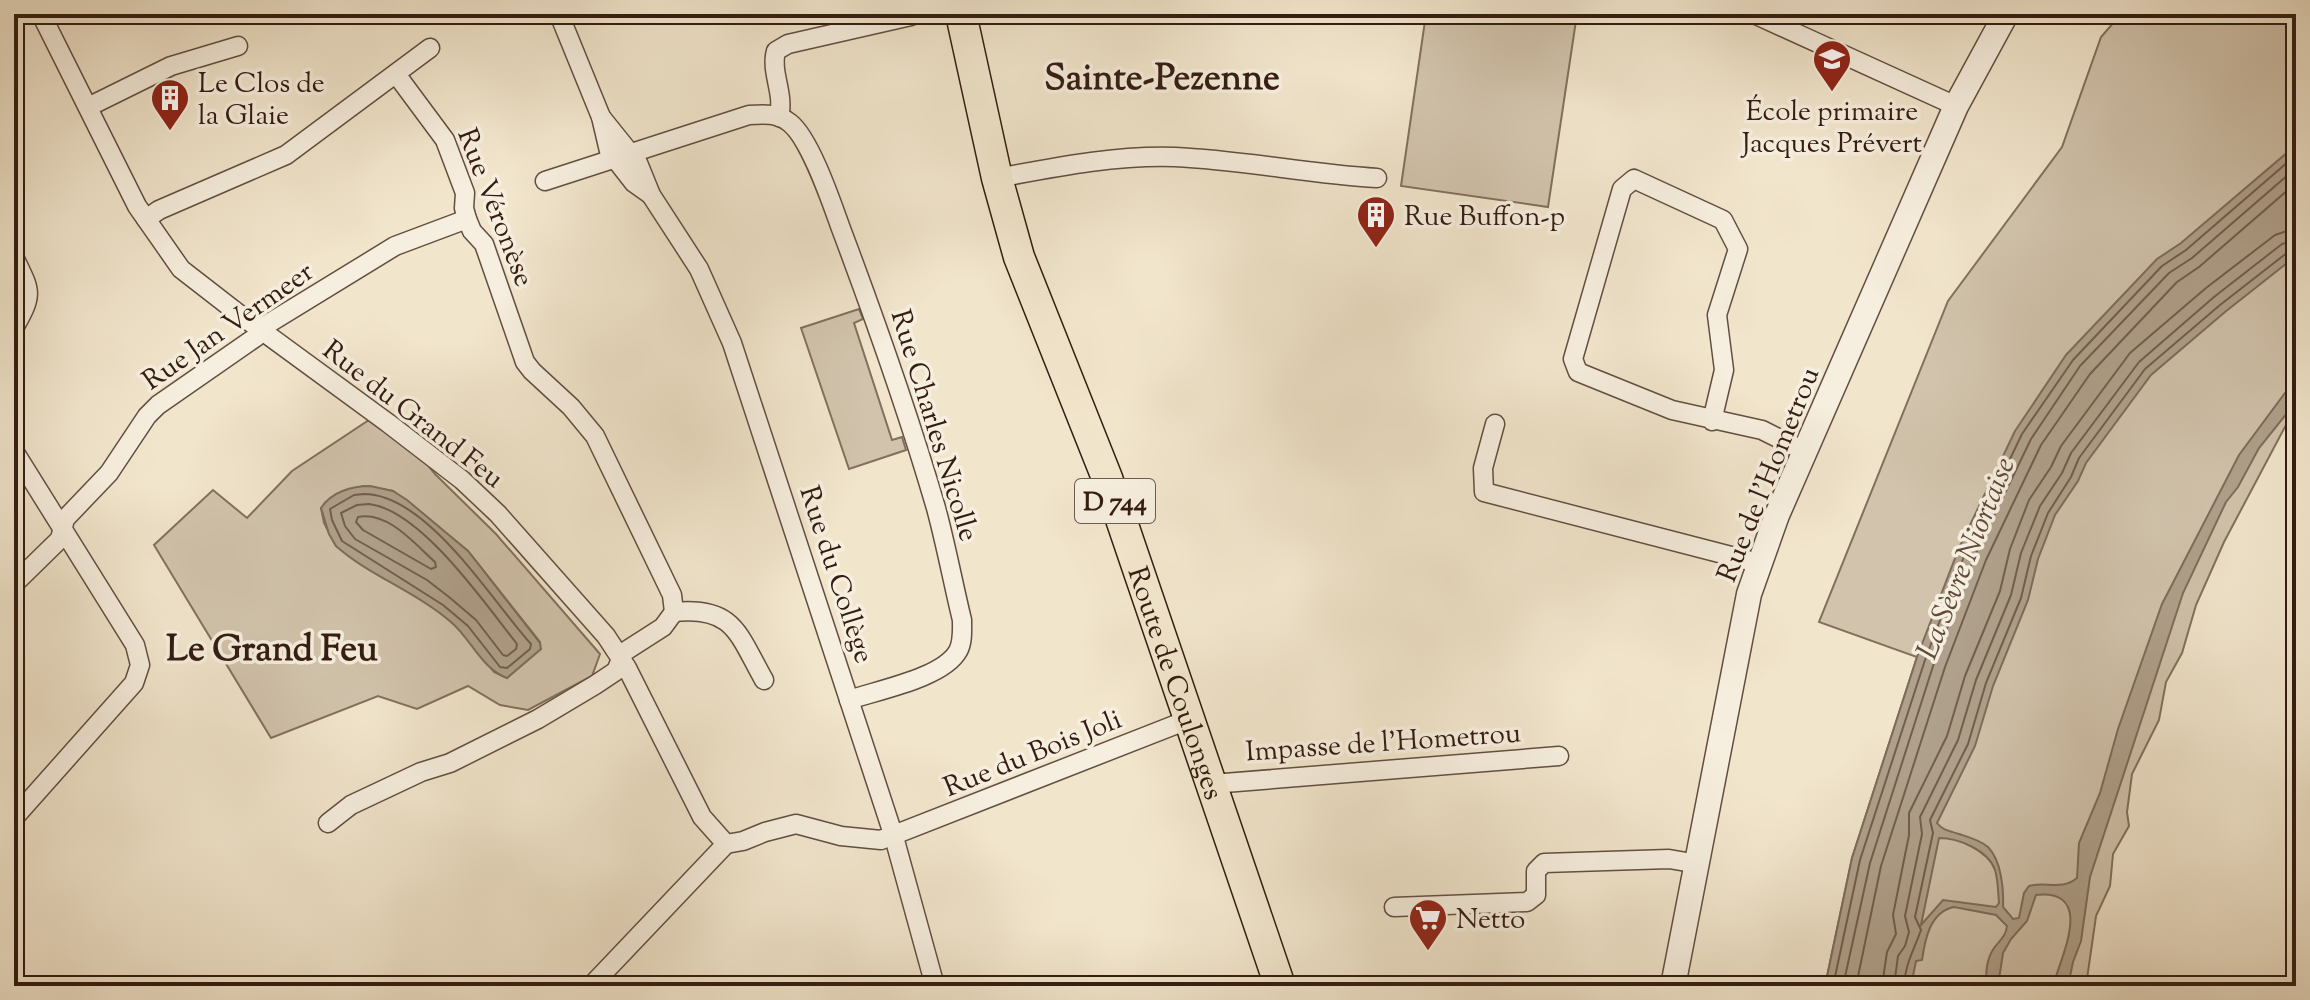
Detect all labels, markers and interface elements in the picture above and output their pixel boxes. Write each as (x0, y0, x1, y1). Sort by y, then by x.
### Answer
school or university icon: École primaire Jacques Prévert (1811, 38, 1853, 93)
district label: Sainte-Pezenne (1044, 54, 1280, 106)
place label: Le Clos de la Glaie (198, 65, 325, 137)
building icon: Le Clos de la Glaie (149, 77, 191, 132)
place label: École primaire Jacques Prévert (1740, 93, 1923, 165)
street label: Rue Véronèse (446, 123, 543, 293)
building icon: Rue Buffon-p (1355, 194, 1397, 249)
place label: Rue Buffon-p (1404, 198, 1565, 238)
street label: Rue Jan Vermeer (135, 253, 323, 401)
street label: Rue Charles Nicolle (879, 305, 987, 547)
street label: Rue du Grand Feu (313, 332, 511, 499)
street label: Rue de l'Hometrou (1708, 362, 1831, 589)
water label: La Sèvre Niortaise (1907, 451, 2027, 666)
road number: D 744 (1075, 479, 1155, 523)
street label: Rue du Collège (788, 481, 883, 669)
street label: Route de Coulonges (1116, 562, 1232, 806)
district label: Le Grand Feu (166, 625, 378, 677)
street label: Rue du Bois Joli (938, 701, 1128, 809)
street label: Impasse de l'Hometrou (1244, 714, 1522, 774)
supermarket icon: Netto (1407, 897, 1449, 952)
place label: Netto (1456, 901, 1525, 941)

